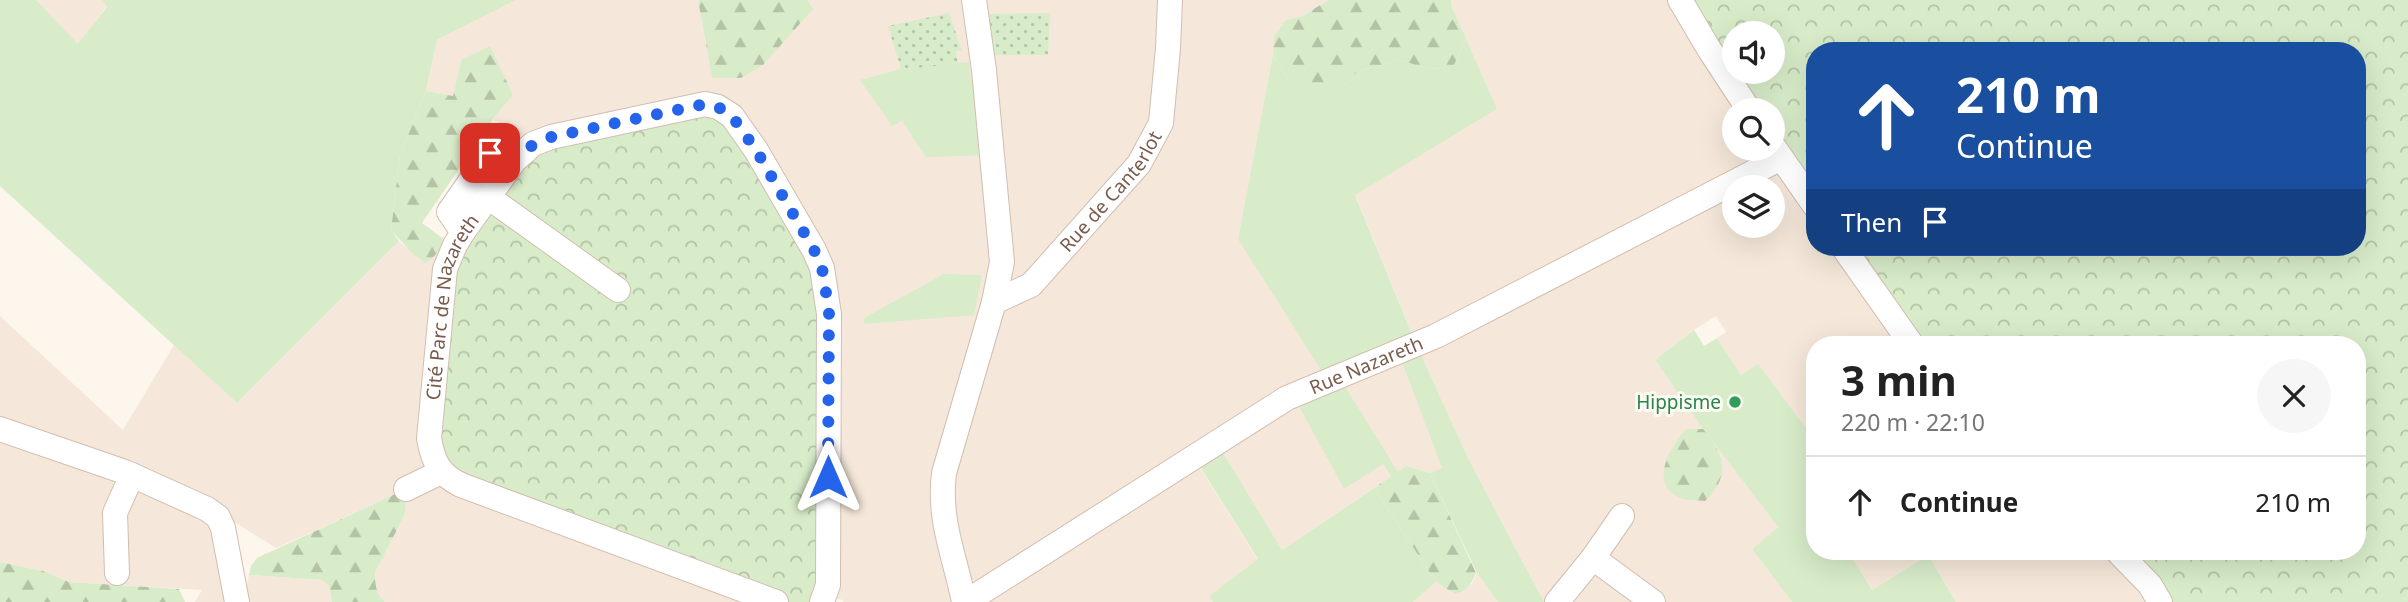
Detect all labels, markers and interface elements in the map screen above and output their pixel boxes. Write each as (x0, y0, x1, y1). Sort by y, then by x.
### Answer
map controls (1722, 21, 1785, 238)
button: sound (1722, 21, 1785, 84)
text: 210 m (1956, 61, 2101, 127)
icon: ahead (1841, 70, 1932, 161)
button: search (1722, 98, 1785, 161)
pin (460, 123, 520, 183)
text: Continue (1956, 124, 2093, 167)
street label: Rue de Canterlot (1054, 126, 1168, 258)
icon: arrive (471, 134, 509, 172)
button: layers (1722, 175, 1785, 238)
icon: arrive (1916, 203, 1954, 241)
text: Then (1841, 204, 1902, 240)
street label: Cité Parc de Nazareth (420, 209, 485, 401)
street label: Rue Nazareth (1305, 330, 1427, 400)
text: 3 min (1841, 351, 1957, 408)
button: close (2257, 359, 2331, 433)
place label: Hippisme (1636, 389, 1721, 415)
marker: Hippisme (1727, 394, 1743, 410)
text: 220 m · 22:10 (1841, 406, 1985, 438)
position arrow (791, 440, 865, 514)
icon: ahead (1841, 483, 1879, 521)
text: Continue (1900, 484, 2018, 520)
text: 210 m (2255, 484, 2331, 520)

